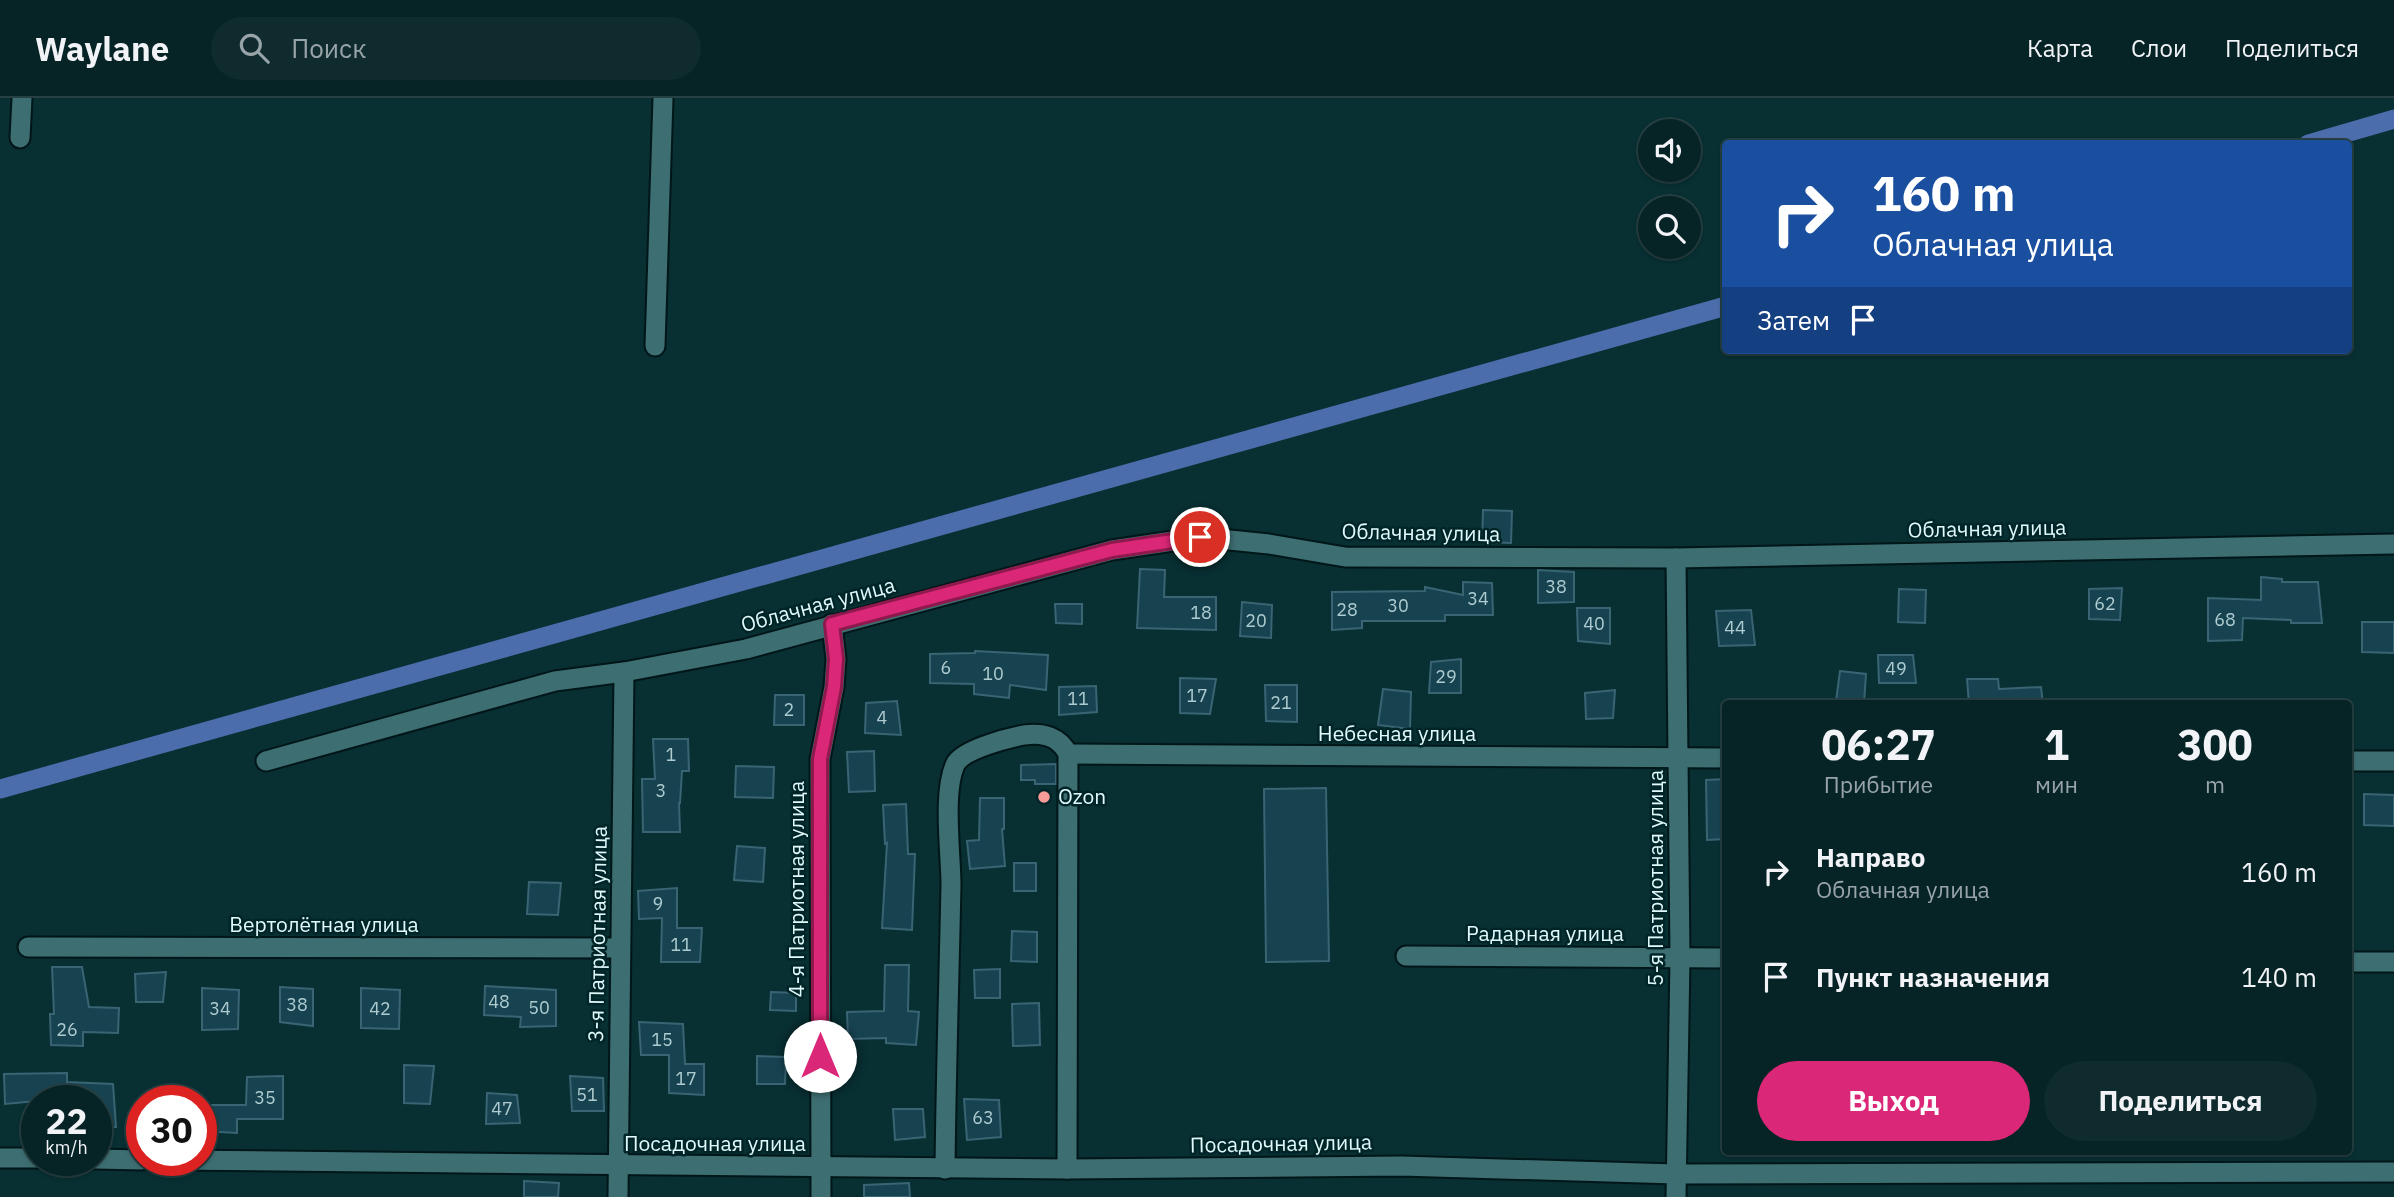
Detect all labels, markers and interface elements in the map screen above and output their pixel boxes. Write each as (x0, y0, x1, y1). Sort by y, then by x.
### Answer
search box (211, 17, 701, 80)
text: Waylane (35, 27, 169, 70)
icon: search (235, 29, 273, 67)
text: Поиск (291, 31, 366, 65)
text: Карта (2027, 32, 2093, 64)
text: Слои (2131, 32, 2187, 64)
text: Поделиться (2225, 32, 2359, 64)
map controls (1638, 119, 1701, 259)
button: sound (1638, 119, 1701, 182)
text: 160 m (1872, 161, 2016, 224)
icon: right (1757, 168, 1848, 259)
button: search (1638, 196, 1701, 259)
text: Облачная улица (1872, 223, 2114, 265)
icon: arrive (1844, 301, 1882, 339)
text: Затем (1757, 303, 1830, 337)
pin (1170, 507, 1230, 567)
street label: Облачная улица (1907, 513, 2067, 543)
street label: Облачная улица (1341, 517, 1501, 547)
icon: arrive (1181, 518, 1219, 556)
street label: Облачная улица (737, 570, 898, 638)
house number: 38 (1545, 575, 1567, 598)
house number: 34 (1467, 587, 1489, 610)
house number: 62 (2094, 592, 2116, 615)
house number: 30 (1387, 594, 1409, 617)
house number: 28 (1336, 598, 1358, 621)
house number: 18 (1190, 601, 1212, 624)
house number: 68 (2214, 608, 2236, 631)
house number: 20 (1245, 609, 1267, 632)
house number: 40 (1583, 612, 1605, 635)
house number: 44 (1724, 616, 1746, 639)
house number: 6 (941, 656, 951, 679)
house number: 49 (1885, 657, 1907, 680)
house number: 10 (982, 662, 1004, 685)
house number: 29 (1435, 665, 1457, 688)
house number: 17 (1186, 684, 1208, 707)
house number: 11 (1067, 687, 1089, 710)
house number: 21 (1270, 691, 1292, 714)
house number: 2 (784, 698, 794, 721)
house number: 4 (877, 706, 888, 729)
text: 06:27 (1821, 717, 1936, 772)
text: 1 (2044, 717, 2069, 772)
text: 300 (2177, 717, 2253, 772)
street label: Небесная улица (1318, 719, 1476, 747)
house number: 1 (666, 743, 676, 766)
text: Прибытие (1824, 769, 1933, 799)
text: мин (2035, 769, 2078, 799)
text: m (2205, 769, 2225, 799)
street label: 5-я Патриотная улица (1641, 770, 1669, 986)
house number: 3 (656, 779, 666, 802)
street label: 4-я Патриотная улица (782, 781, 810, 997)
place label: Ozon (1058, 782, 1106, 810)
marker: Ozon (1036, 789, 1052, 805)
street label: 3-я Патриотная улица (581, 826, 613, 1042)
text: Направо (1816, 840, 1925, 874)
icon: right (1757, 853, 1795, 891)
text: 160 m (2241, 855, 2317, 889)
text: Облачная улица (1816, 874, 1990, 904)
house number: 9 (653, 892, 663, 915)
street label: Вертолётная улица (229, 910, 419, 938)
street label: Радарная улица (1466, 919, 1624, 947)
house number: 11 (670, 933, 692, 956)
icon: arrive (1757, 958, 1795, 996)
text: Пункт назначения (1816, 960, 2050, 994)
text: 140 m (2241, 960, 2317, 994)
house number: 48 (488, 990, 510, 1013)
house number: 38 (286, 993, 308, 1016)
house number: 50 (528, 996, 550, 1019)
house number: 34 (209, 997, 231, 1020)
house number: 42 (369, 997, 391, 1020)
house number: 26 (56, 1018, 78, 1041)
position arrow (783, 1019, 857, 1093)
house number: 15 (651, 1028, 673, 1051)
button: Выход (1757, 1061, 2030, 1141)
button: Поделиться (2044, 1061, 2317, 1141)
house number: 17 (675, 1067, 697, 1090)
house number: 51 (576, 1083, 598, 1106)
speed limit sign: 30 (126, 1085, 217, 1176)
house number: 35 (254, 1086, 276, 1109)
house number: 47 (491, 1097, 513, 1120)
text: 22 (45, 1098, 88, 1144)
house number: 63 (972, 1106, 994, 1129)
street label: Посадочная улица (1190, 1127, 1372, 1159)
street label: Посадочная улица (624, 1129, 806, 1157)
text: km/h (45, 1136, 88, 1159)

